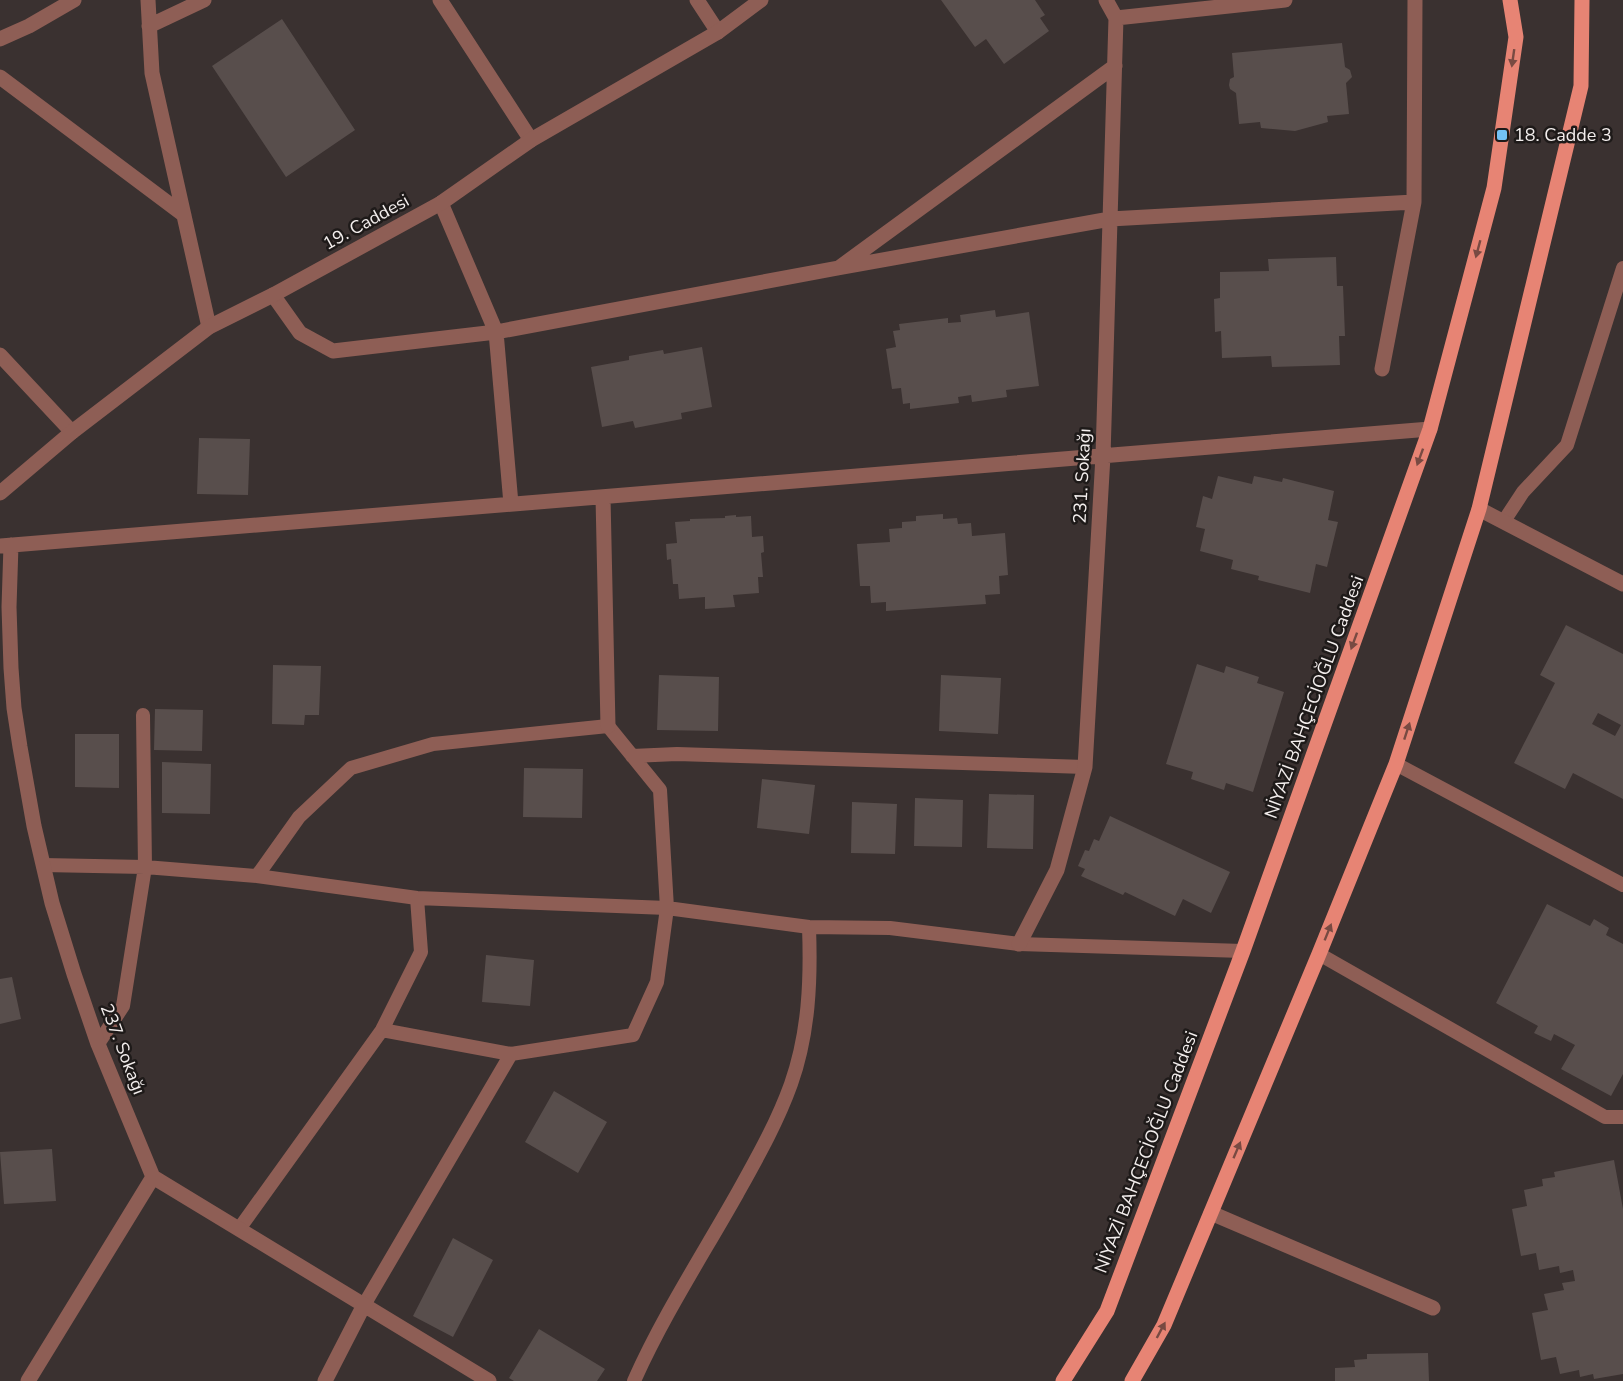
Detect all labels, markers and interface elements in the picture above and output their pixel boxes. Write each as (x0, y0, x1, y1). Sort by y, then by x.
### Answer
one-way arrow (1508, 48, 1517, 67)
place label: 18. Cadde 3 (1514, 123, 1612, 147)
marker: 18. Cadde 3 (1495, 128, 1509, 142)
street label: 19. Caddesi (319, 188, 413, 256)
one-way arrow (1473, 241, 1482, 259)
street label: 231. Sokağı (1068, 428, 1096, 524)
one-way arrow (1415, 449, 1425, 467)
street label: NİYAZİ BAHÇECİOĞLU Caddesi (1259, 572, 1369, 822)
one-way arrow (1349, 632, 1359, 650)
one-way arrow (1403, 722, 1412, 740)
one-way arrow (1323, 922, 1333, 940)
street label: 237. Sokağı (95, 1000, 151, 1098)
street label: NİYAZİ BAHÇECİOĞLU Caddesi (1089, 1028, 1203, 1276)
one-way arrow (1232, 1141, 1242, 1159)
one-way arrow (1156, 1321, 1166, 1338)

